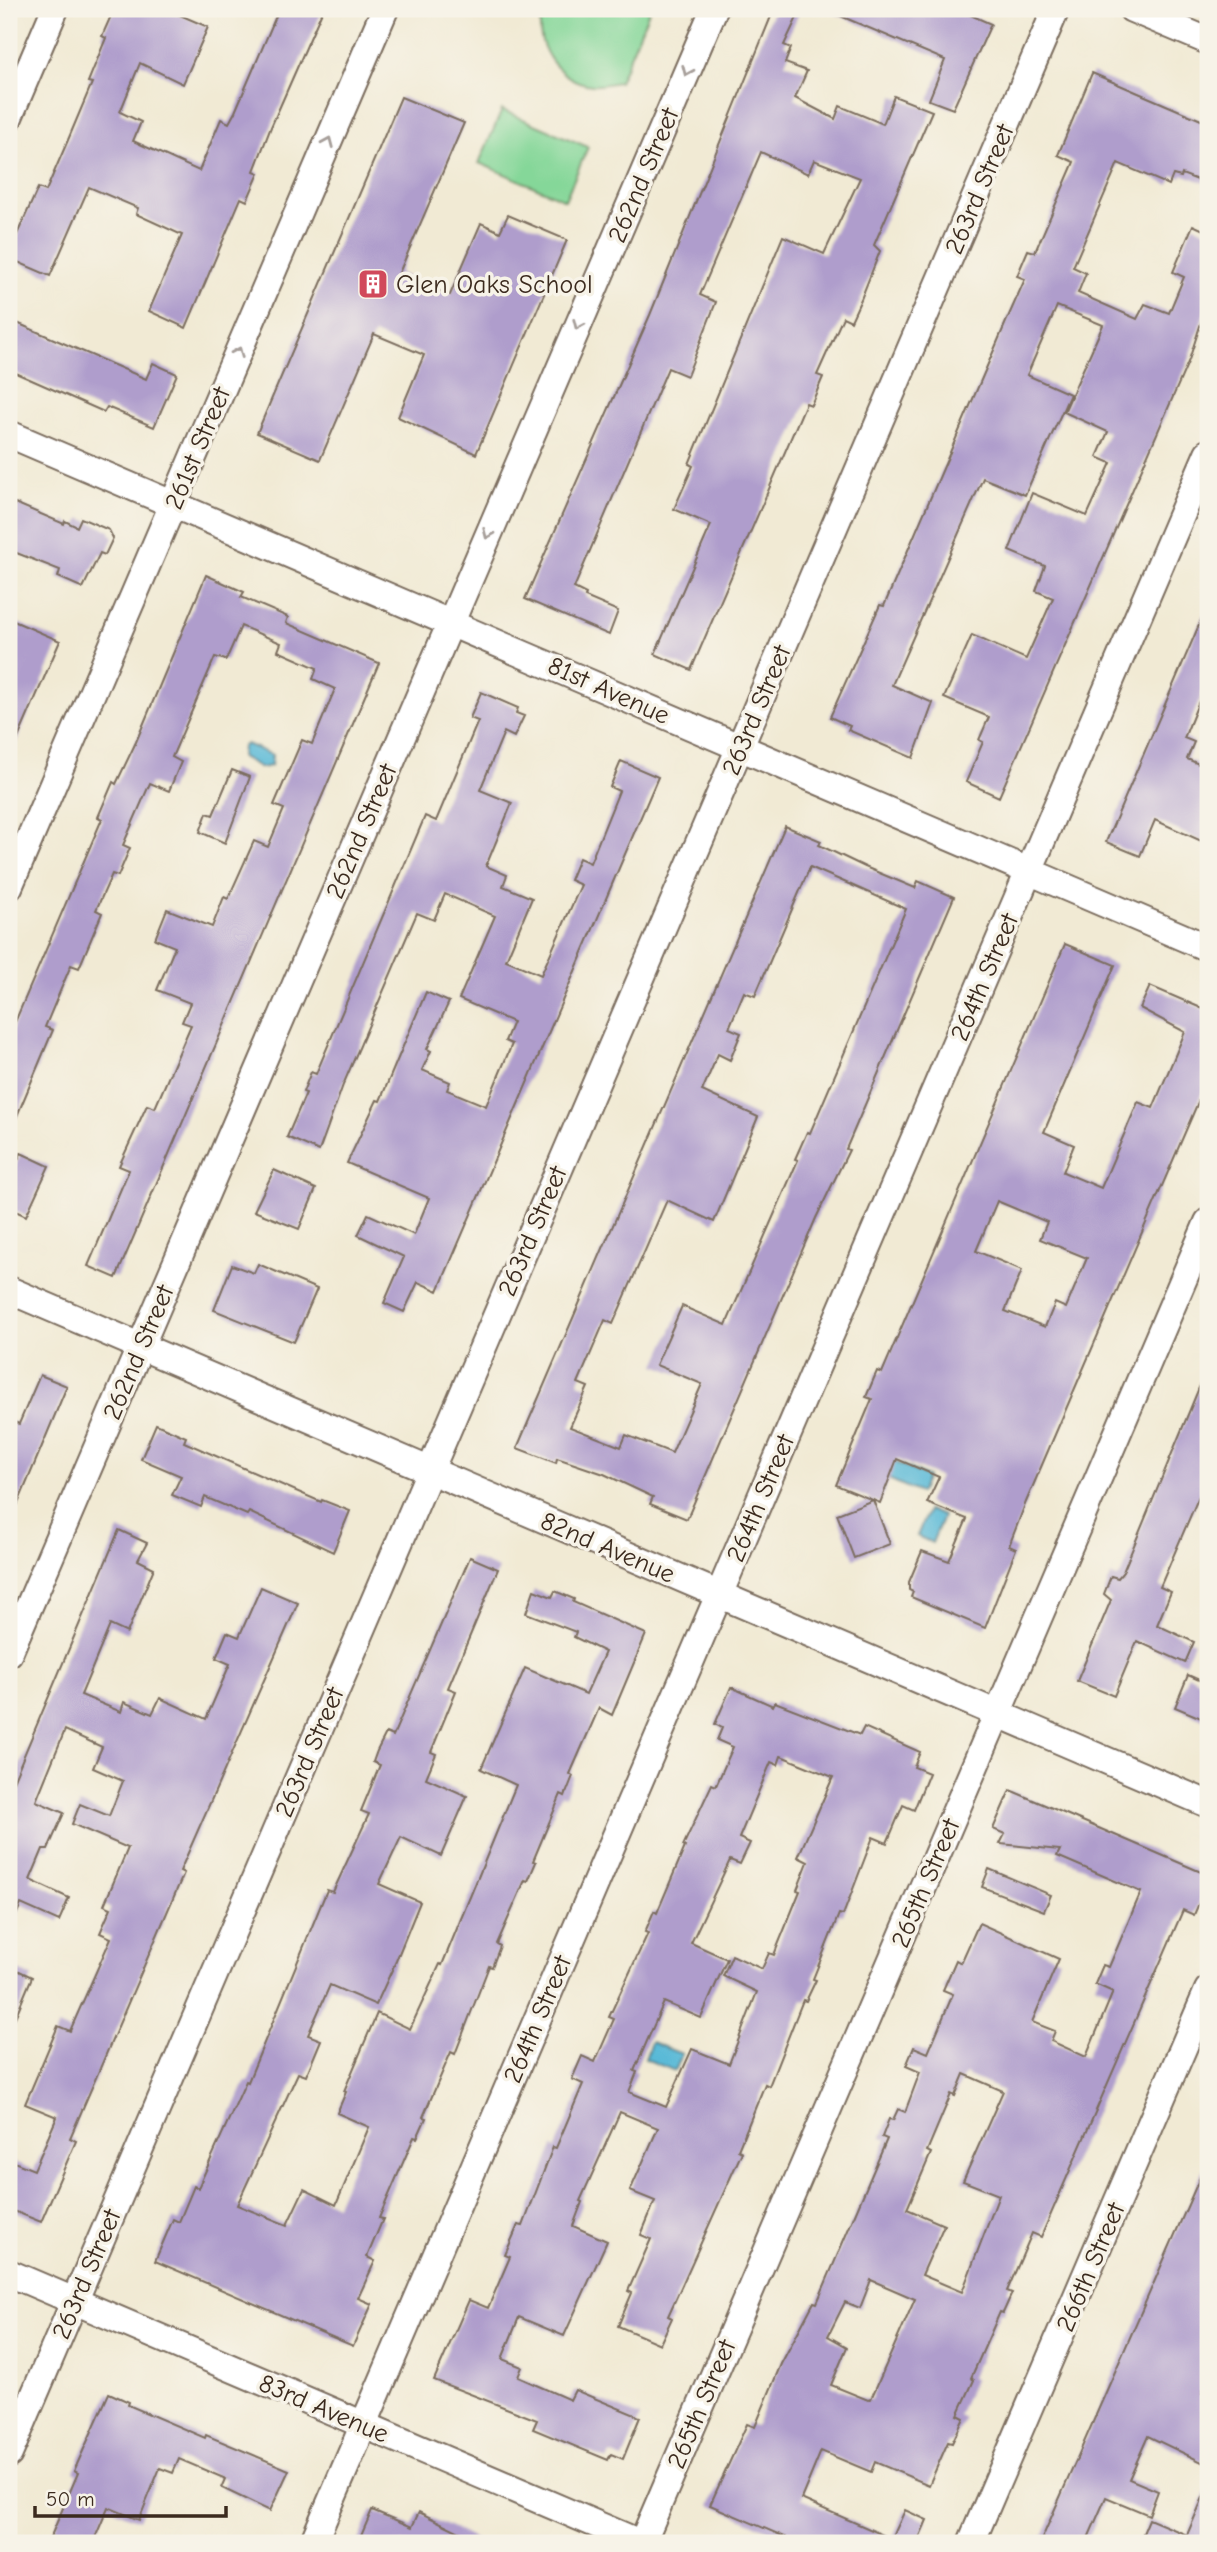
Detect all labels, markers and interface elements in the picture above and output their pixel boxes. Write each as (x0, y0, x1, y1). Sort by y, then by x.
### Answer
one-way arrow (682, 65, 696, 77)
street label: 262nd Street (602, 102, 686, 247)
street label: 263rd Street (939, 119, 1021, 259)
one-way arrow (320, 137, 334, 150)
building icon: Glen Oaks School (356, 267, 390, 301)
place label: Glen Oaks School (396, 270, 593, 300)
one-way arrow (572, 318, 586, 331)
one-way arrow (230, 346, 244, 359)
street label: 261st Street (159, 381, 238, 514)
one-way arrow (482, 527, 496, 539)
street label: 263rd Street (716, 640, 798, 780)
street label: 81st Avenue (543, 651, 674, 731)
street label: 262nd Street (320, 758, 404, 903)
street label: 264th Street (945, 908, 1026, 1046)
street label: 263rd Street (492, 1161, 574, 1301)
street label: 262nd Street (97, 1279, 181, 1424)
street label: 264th Street (721, 1429, 802, 1567)
street label: 82nd Avenue (536, 1506, 679, 1590)
street label: 263rd Street (269, 1682, 351, 1822)
street label: 265th Street (885, 1813, 967, 1952)
street label: 264th Street (498, 1950, 579, 2088)
street label: 266th Street (1050, 2197, 1132, 2336)
street label: 263rd Street (46, 2204, 128, 2344)
street label: 265th Street (661, 2334, 743, 2473)
street label: 83rd Avenue (254, 2368, 393, 2450)
scale bar (35, 2475, 226, 2519)
text: 50 m (46, 2487, 95, 2511)

